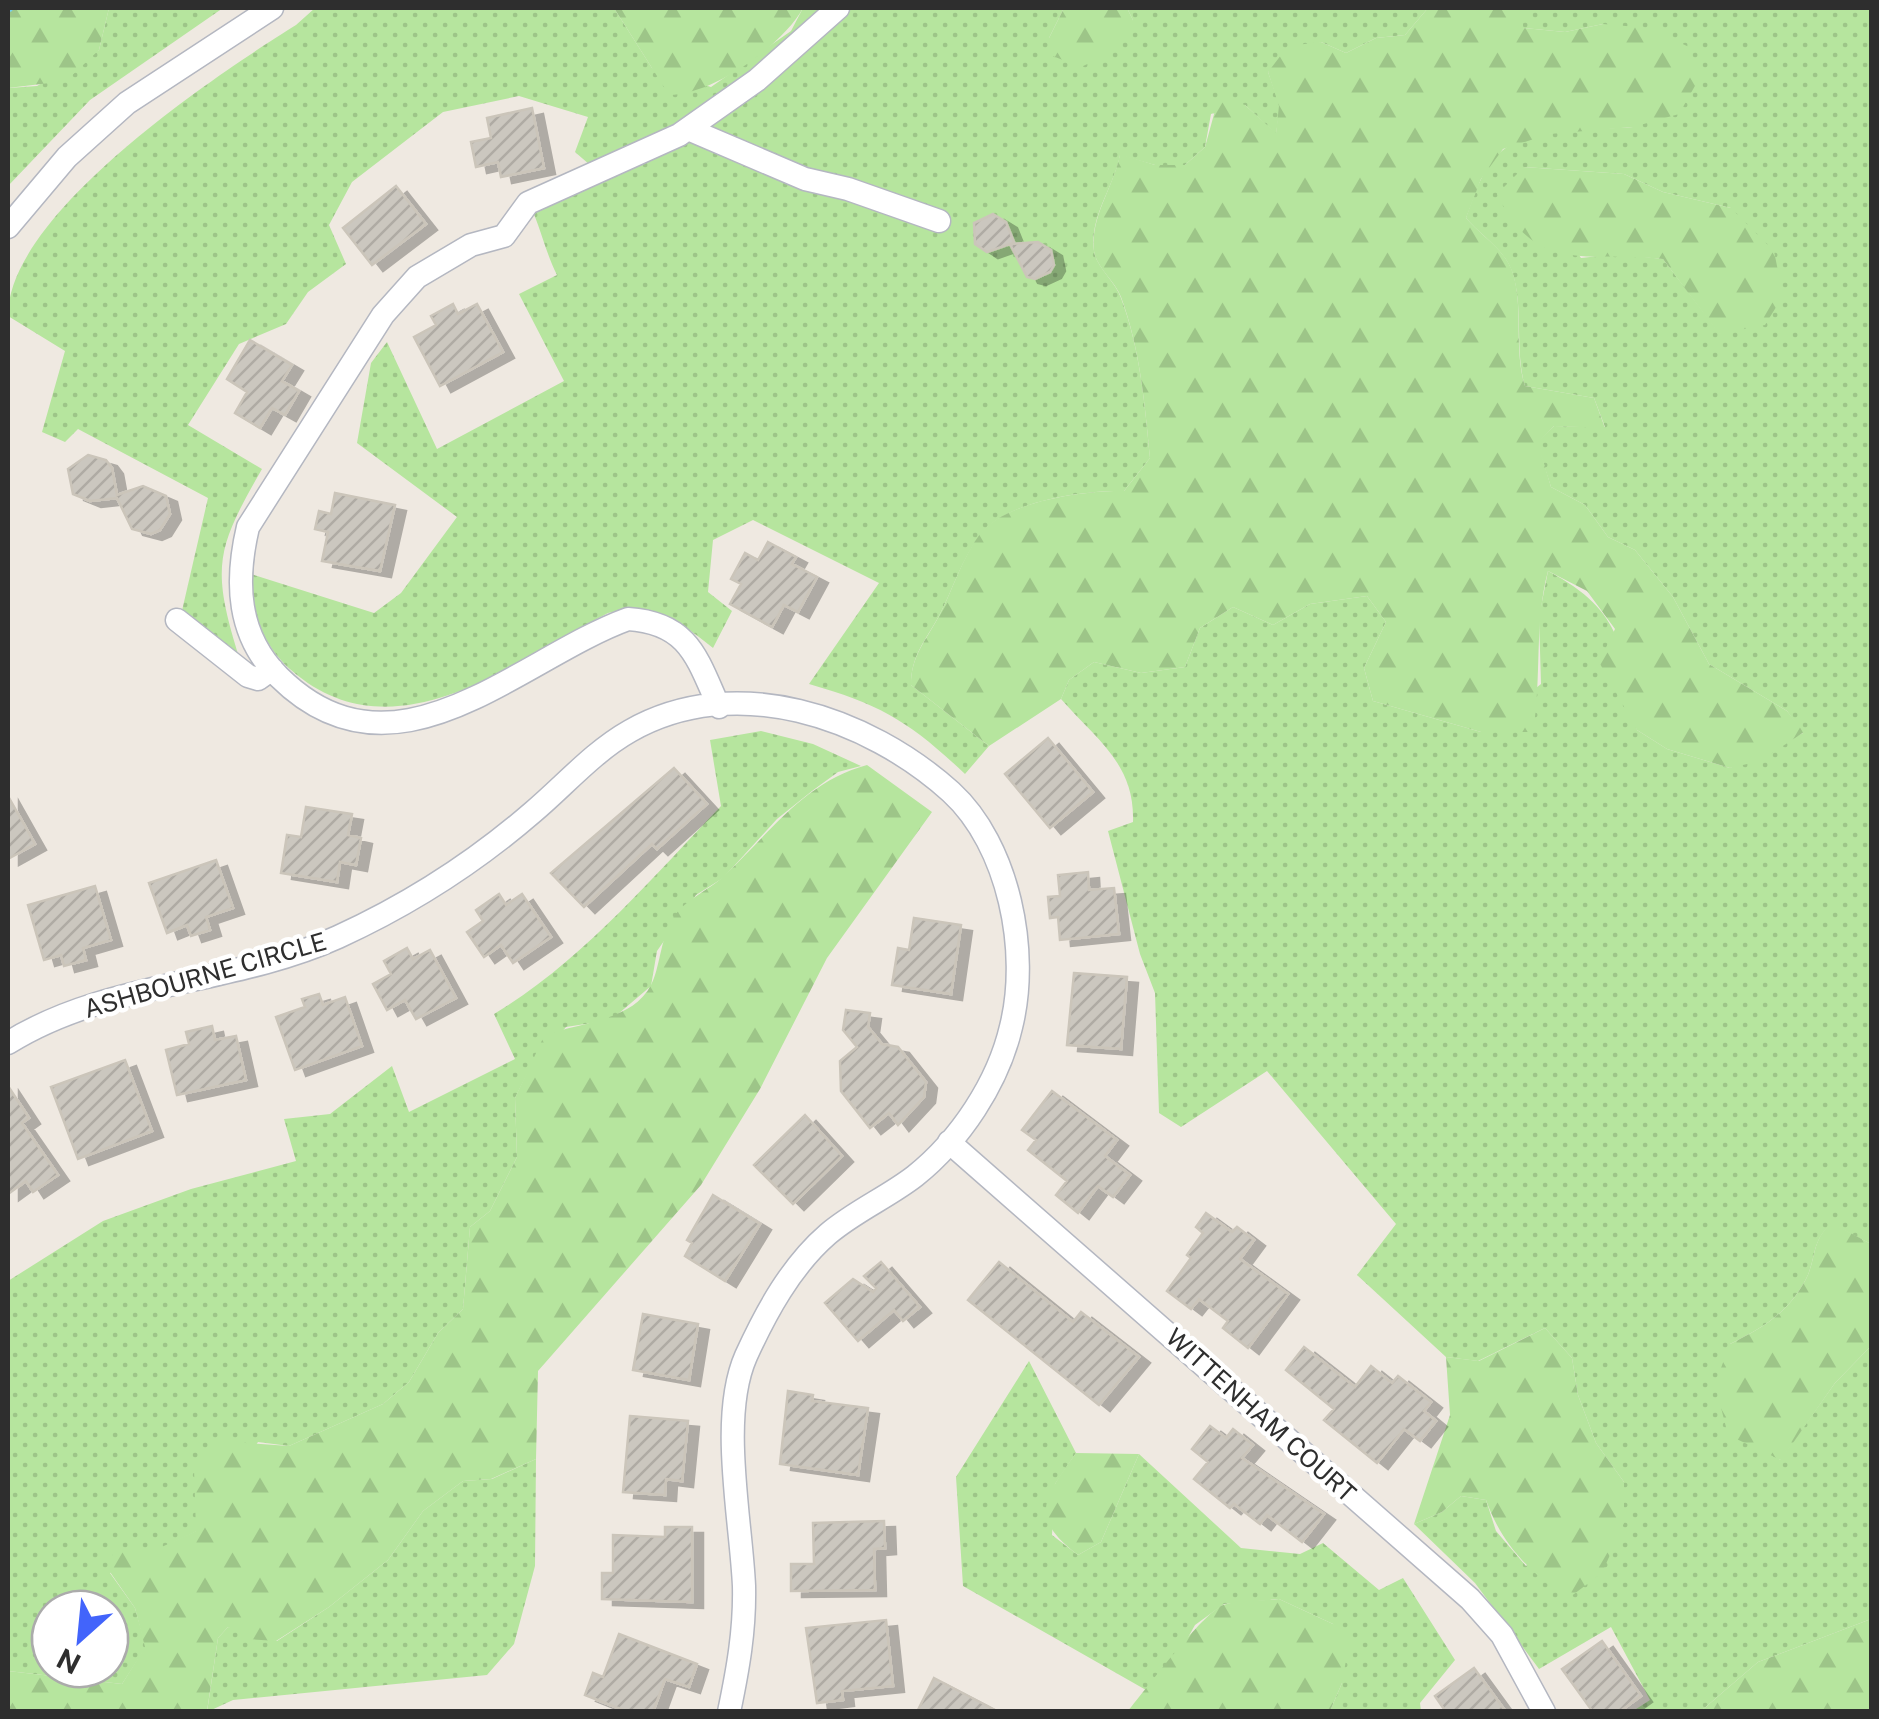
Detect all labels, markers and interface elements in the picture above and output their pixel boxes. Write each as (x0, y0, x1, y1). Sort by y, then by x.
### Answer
street label: ASHBOURNE CIRCLE (80, 926, 330, 1024)
street label: WITTENHAM COURT (1160, 1322, 1362, 1508)
north arrow (30, 1589, 130, 1689)
text: N (51, 1642, 86, 1681)

